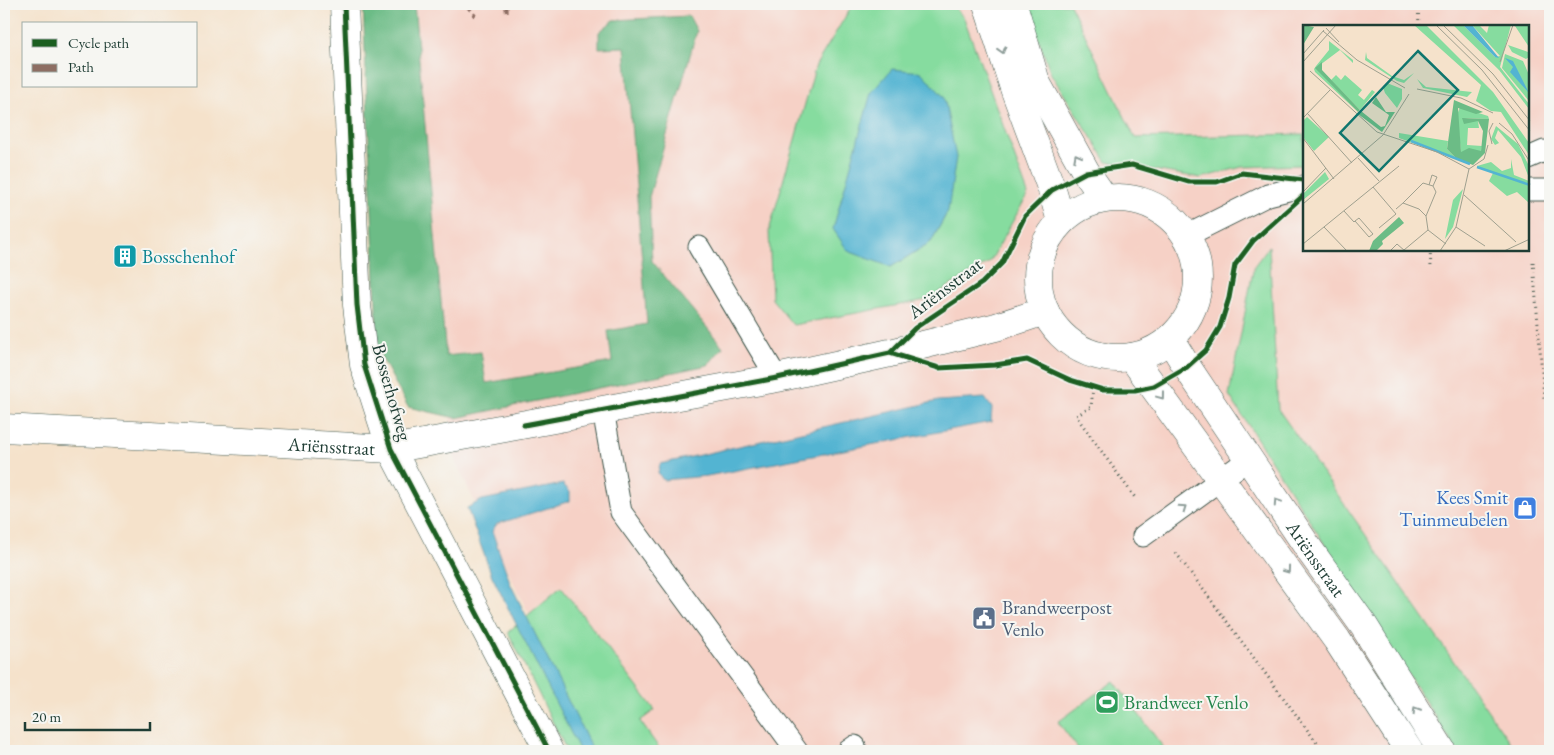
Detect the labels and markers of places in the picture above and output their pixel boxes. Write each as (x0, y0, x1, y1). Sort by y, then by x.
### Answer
building icon: Bosschenhof (112, 243, 138, 269)
place label: Bosschenhof (142, 244, 237, 269)
place label: Kees Smit Tuinmeubelen (1399, 485, 1508, 532)
shop icon: Kees Smit Tuinmeubelen (1512, 495, 1538, 521)
place label: Brandweerpost Venlo (1002, 595, 1112, 642)
public building icon: Brandweerpost Venlo (971, 605, 997, 631)
sports icon: Brandweer Venlo (1094, 689, 1120, 715)
place label: Brandweer Venlo (1124, 690, 1248, 715)

